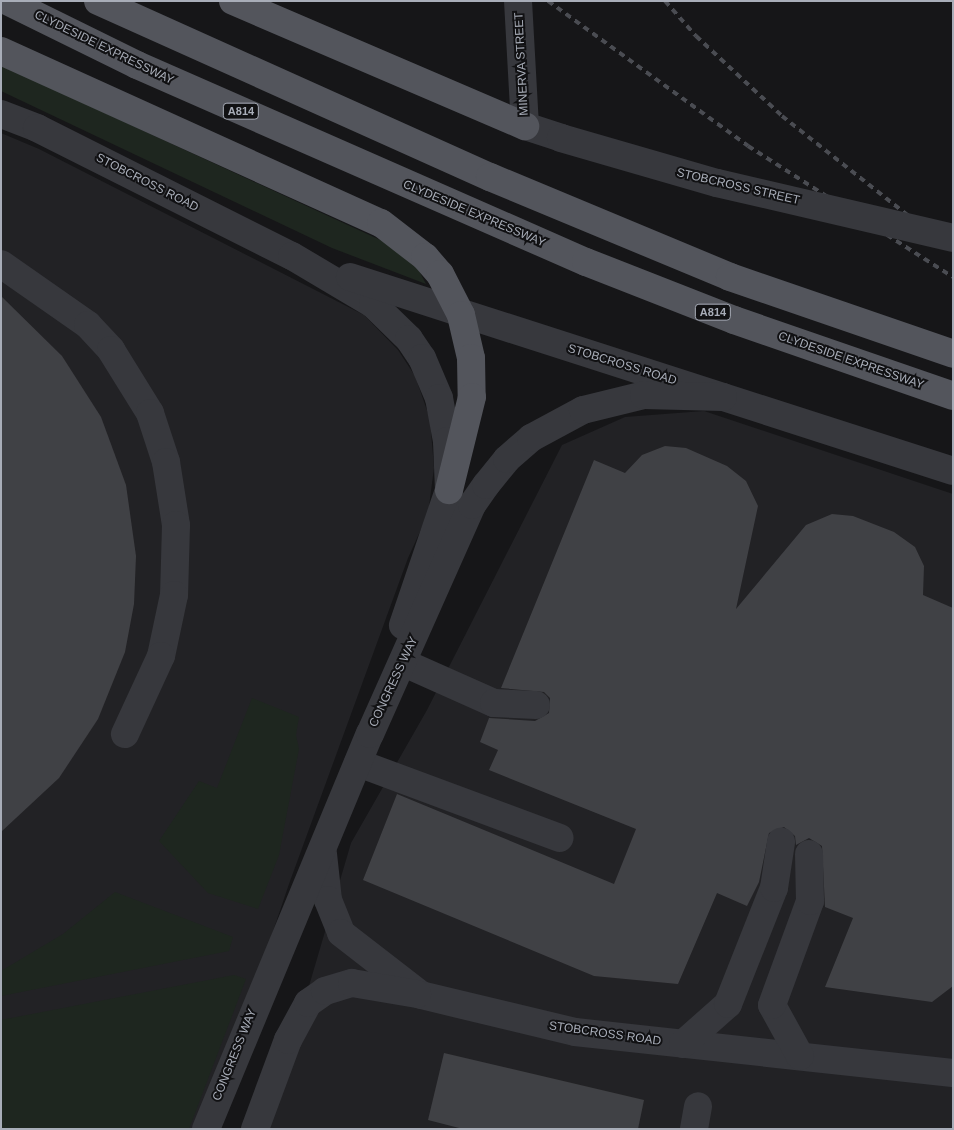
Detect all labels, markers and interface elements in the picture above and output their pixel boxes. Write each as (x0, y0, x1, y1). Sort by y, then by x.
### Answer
street label: CLYDESIDE EXPRESSWAY (32, 8, 176, 88)
street label: MINERVA STREET (512, 12, 532, 116)
road number: A814 (222, 102, 260, 120)
street label: STOBCROSS ROAD (93, 151, 201, 215)
street label: STOBCROSS STREET (675, 166, 801, 208)
street label: CLYDESIDE EXPRESSWAY (401, 177, 547, 251)
road number: A814 (694, 304, 732, 320)
street label: CLYDESIDE EXPRESSWAY (776, 329, 926, 393)
street label: STOBCROSS ROAD (566, 342, 678, 388)
street label: CONGRESS WAY (367, 635, 421, 729)
street label: CONGRESS WAY (210, 1007, 260, 1103)
street label: STOBCROSS ROAD (548, 1019, 662, 1049)

